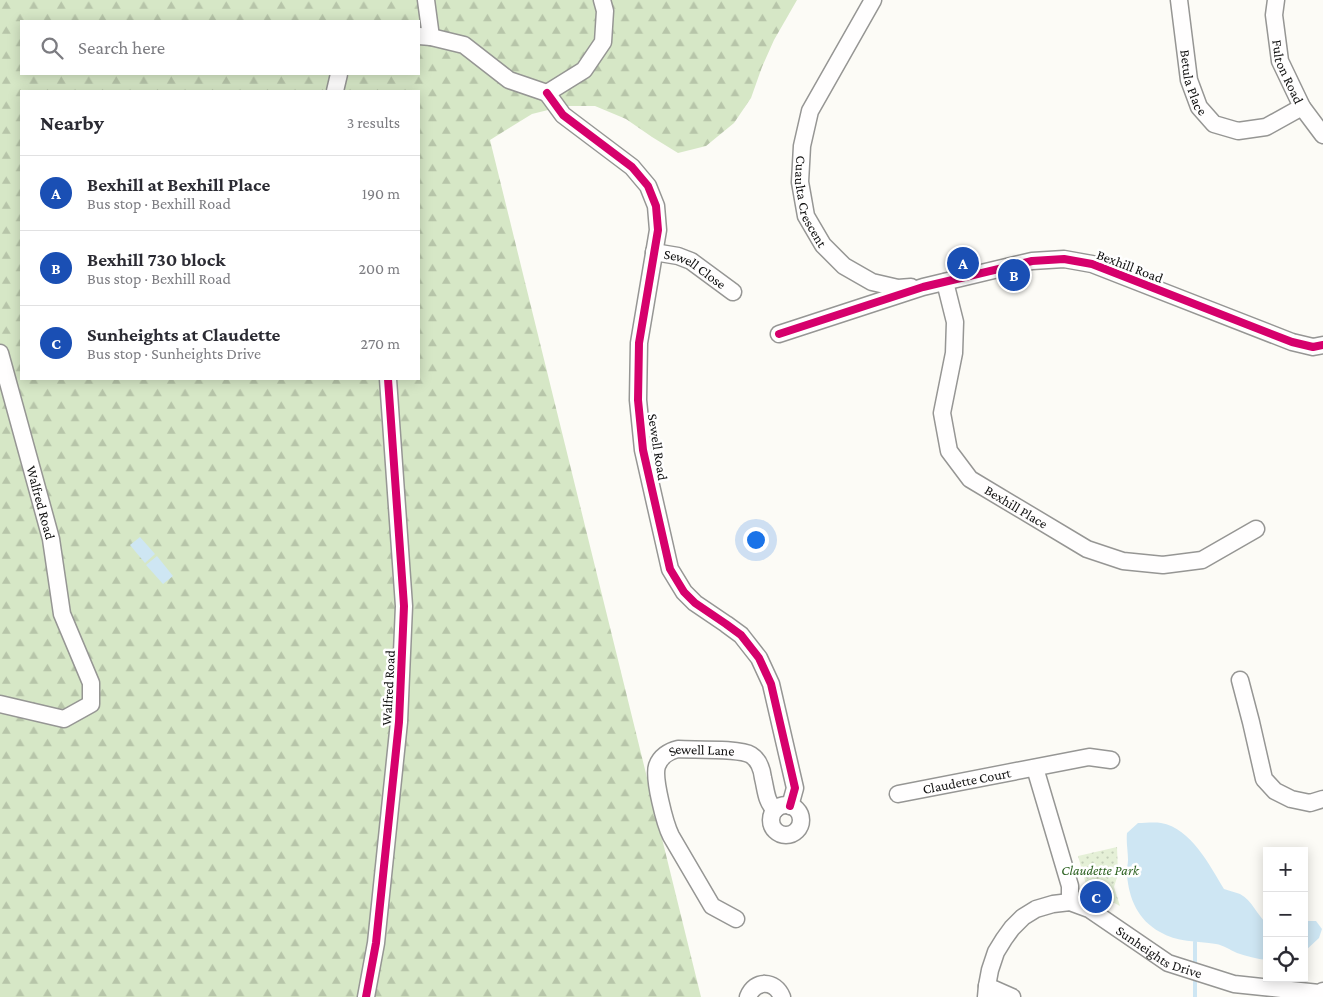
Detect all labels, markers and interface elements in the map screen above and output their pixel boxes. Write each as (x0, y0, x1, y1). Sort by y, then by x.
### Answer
search box (20, 20, 420, 75)
icon: search (38, 34, 66, 62)
text: Search here (78, 37, 165, 58)
street label: Fulton Road (1269, 39, 1308, 107)
street label: Betula Place (1177, 49, 1211, 119)
text: Nearby (40, 111, 104, 135)
text: 3 results (347, 114, 400, 131)
street label: Cuaulta Crescent (792, 155, 831, 250)
text: Bexhill at Bexhill Place (87, 174, 270, 195)
text: A (51, 185, 61, 202)
text: 190 m (362, 185, 400, 202)
text: Bus stop · Bexhill Road (87, 195, 231, 212)
pin: A (947, 244, 979, 282)
street label: Sewell Close (663, 246, 729, 292)
street label: Bexhill Road (1095, 246, 1166, 286)
text: Bexhill 730 block (87, 249, 225, 270)
pin: B (998, 256, 1030, 294)
text: B (51, 260, 61, 277)
text: 200 m (358, 260, 400, 277)
text: Bus stop · Bexhill Road (87, 270, 231, 287)
text: Sunheights at Claudette (87, 324, 280, 345)
text: C (51, 335, 61, 352)
text: 270 m (361, 335, 400, 352)
text: Bus stop · Sunheights Drive (87, 345, 261, 362)
street label: Sewell Road (645, 412, 671, 482)
street label: Walfred Road (23, 464, 59, 542)
street label: Bexhill Place (982, 482, 1051, 532)
your location (743, 527, 769, 553)
street label: Walfred Road (378, 649, 398, 726)
street label: Sewell Lane (666, 741, 735, 760)
street label: Claudette Court (921, 764, 1013, 797)
map controls (1263, 847, 1308, 982)
button: + (1263, 847, 1308, 892)
park label: Claudette Park (1061, 862, 1140, 878)
pin: C (1080, 878, 1112, 916)
button: − (1263, 892, 1308, 937)
street label: Sunheights Drive (1113, 922, 1204, 981)
button: locate (1263, 937, 1308, 982)

